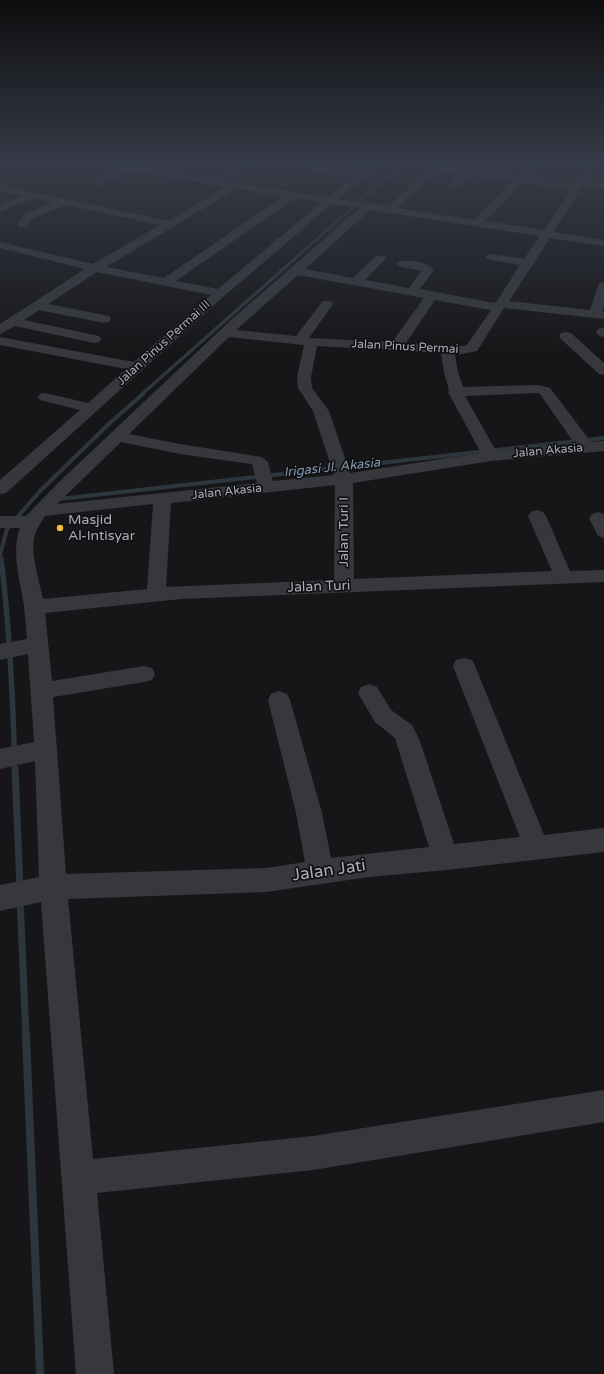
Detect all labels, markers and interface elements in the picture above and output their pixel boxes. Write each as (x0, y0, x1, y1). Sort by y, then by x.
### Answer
street label: Jalan Pinus Permai III (114, 297, 214, 389)
street label: Jalan Pinus Permai (351, 337, 459, 357)
street label: Jalan Akasia (512, 441, 584, 461)
water label: Irigasi Jl. Akasia (283, 455, 381, 481)
street label: Jalan Akasia (191, 481, 263, 503)
street label: Jalan Turi I (336, 497, 352, 567)
place label: Masjid Al-Intisyar (68, 512, 135, 544)
marker: Masjid Al-Intisyar (55, 523, 65, 533)
street label: Jalan Turi (287, 578, 351, 596)
street label: Jalan Jati (291, 856, 367, 886)

